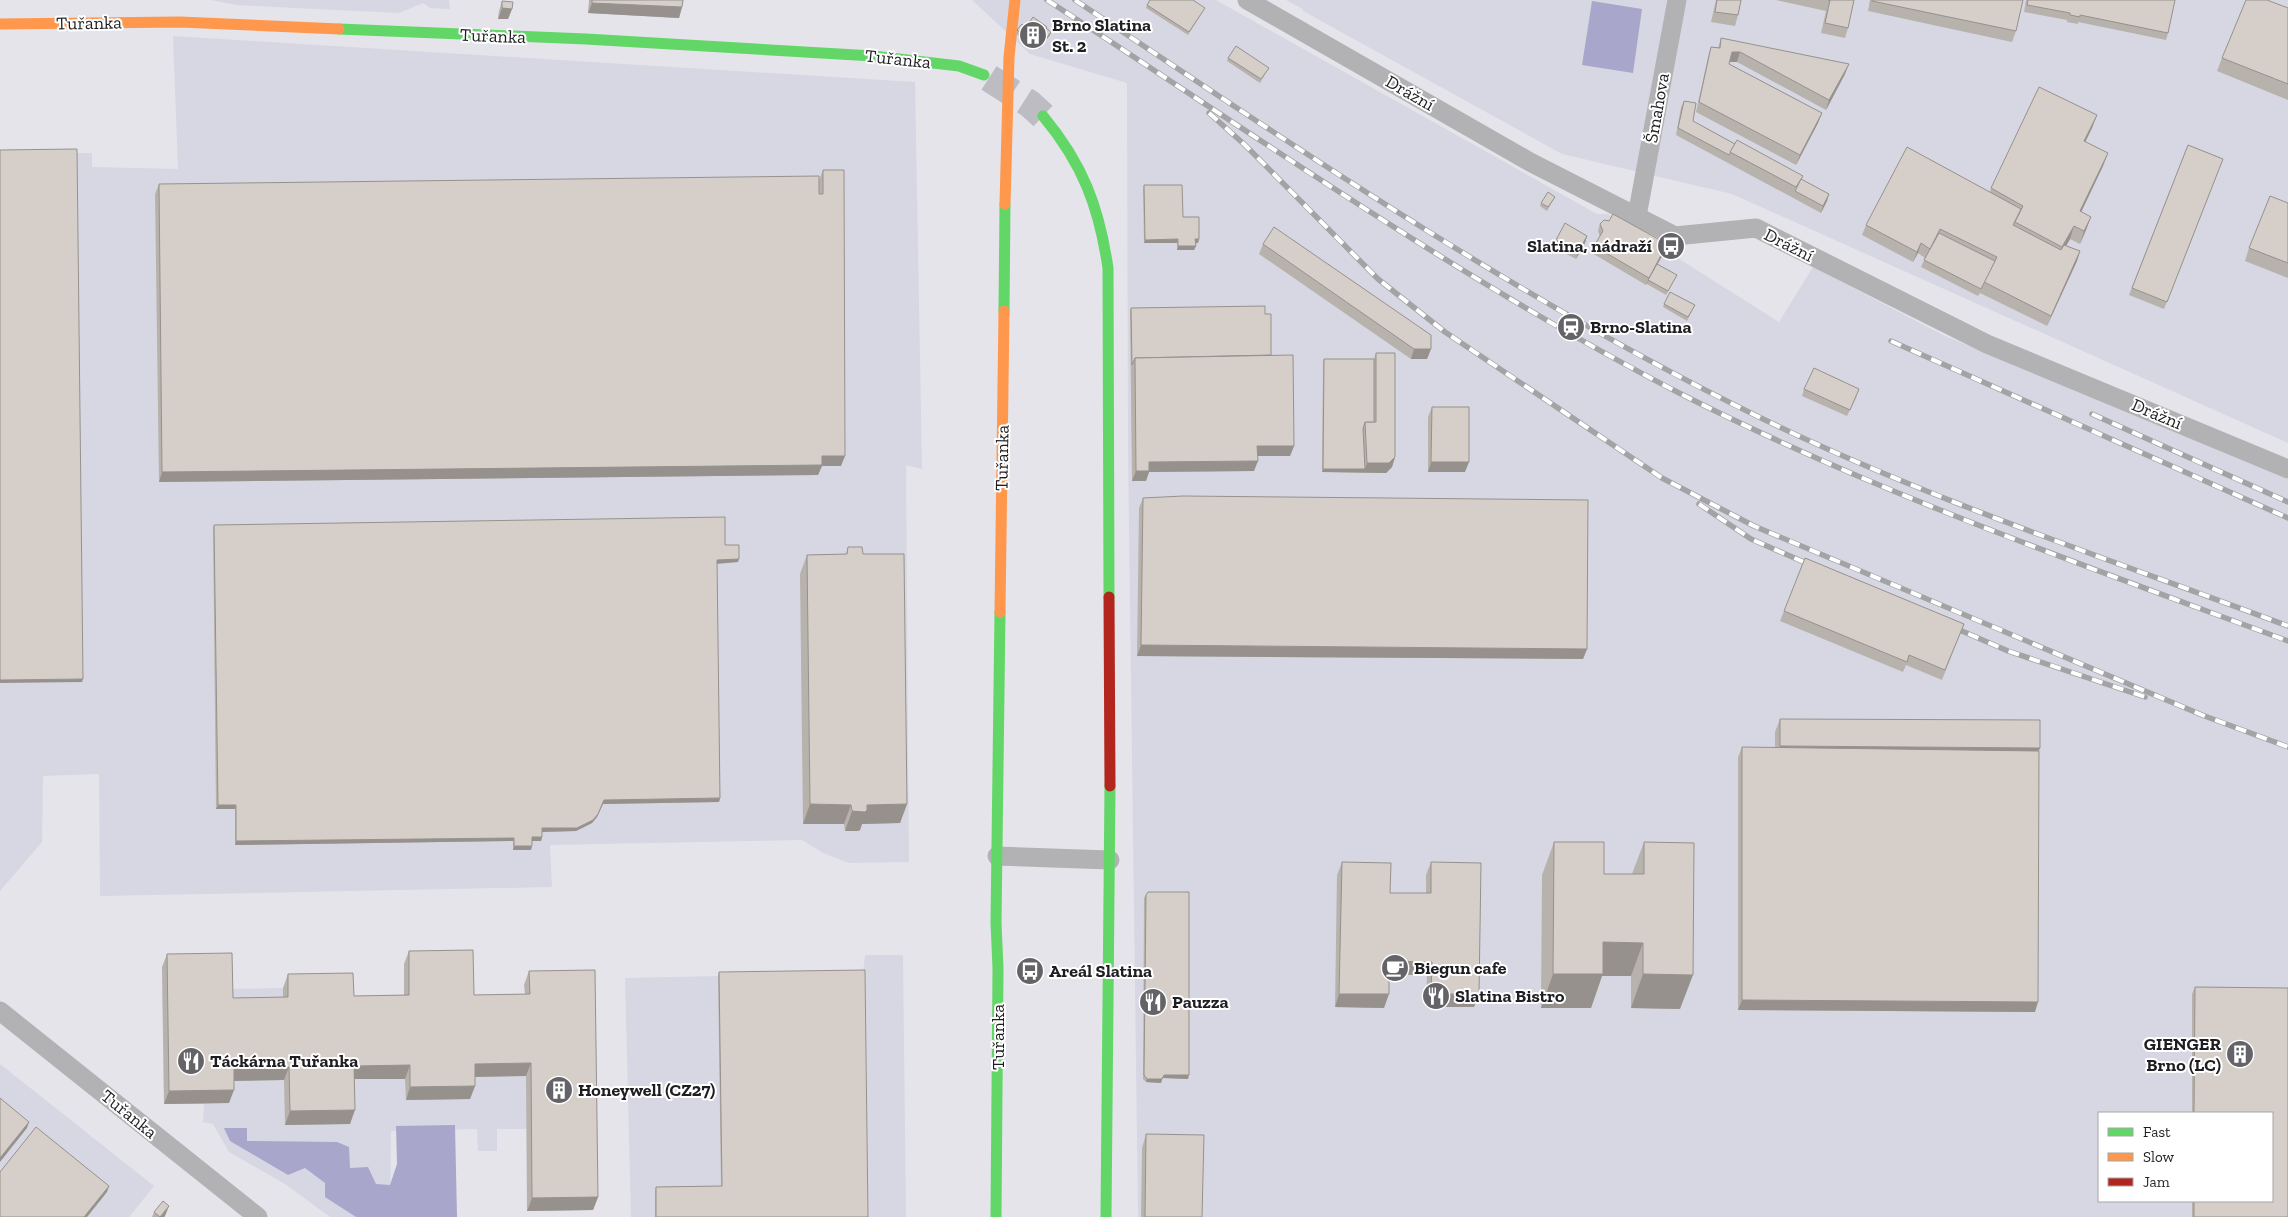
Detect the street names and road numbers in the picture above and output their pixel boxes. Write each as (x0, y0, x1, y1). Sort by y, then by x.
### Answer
street label: Tuřanka (56, 11, 122, 35)
street label: Tuřanka (460, 24, 527, 48)
street label: Tuřanka (864, 45, 932, 73)
street label: Drážní (1382, 70, 1438, 116)
street label: Šmahova (1640, 71, 1674, 145)
street label: Drážní (1761, 223, 1817, 267)
street label: Drážní (2128, 394, 2186, 434)
street label: Tuřanka (990, 425, 1014, 491)
street label: Tuřanka (987, 1004, 1009, 1070)
street label: Tuřanka (96, 1085, 162, 1143)

